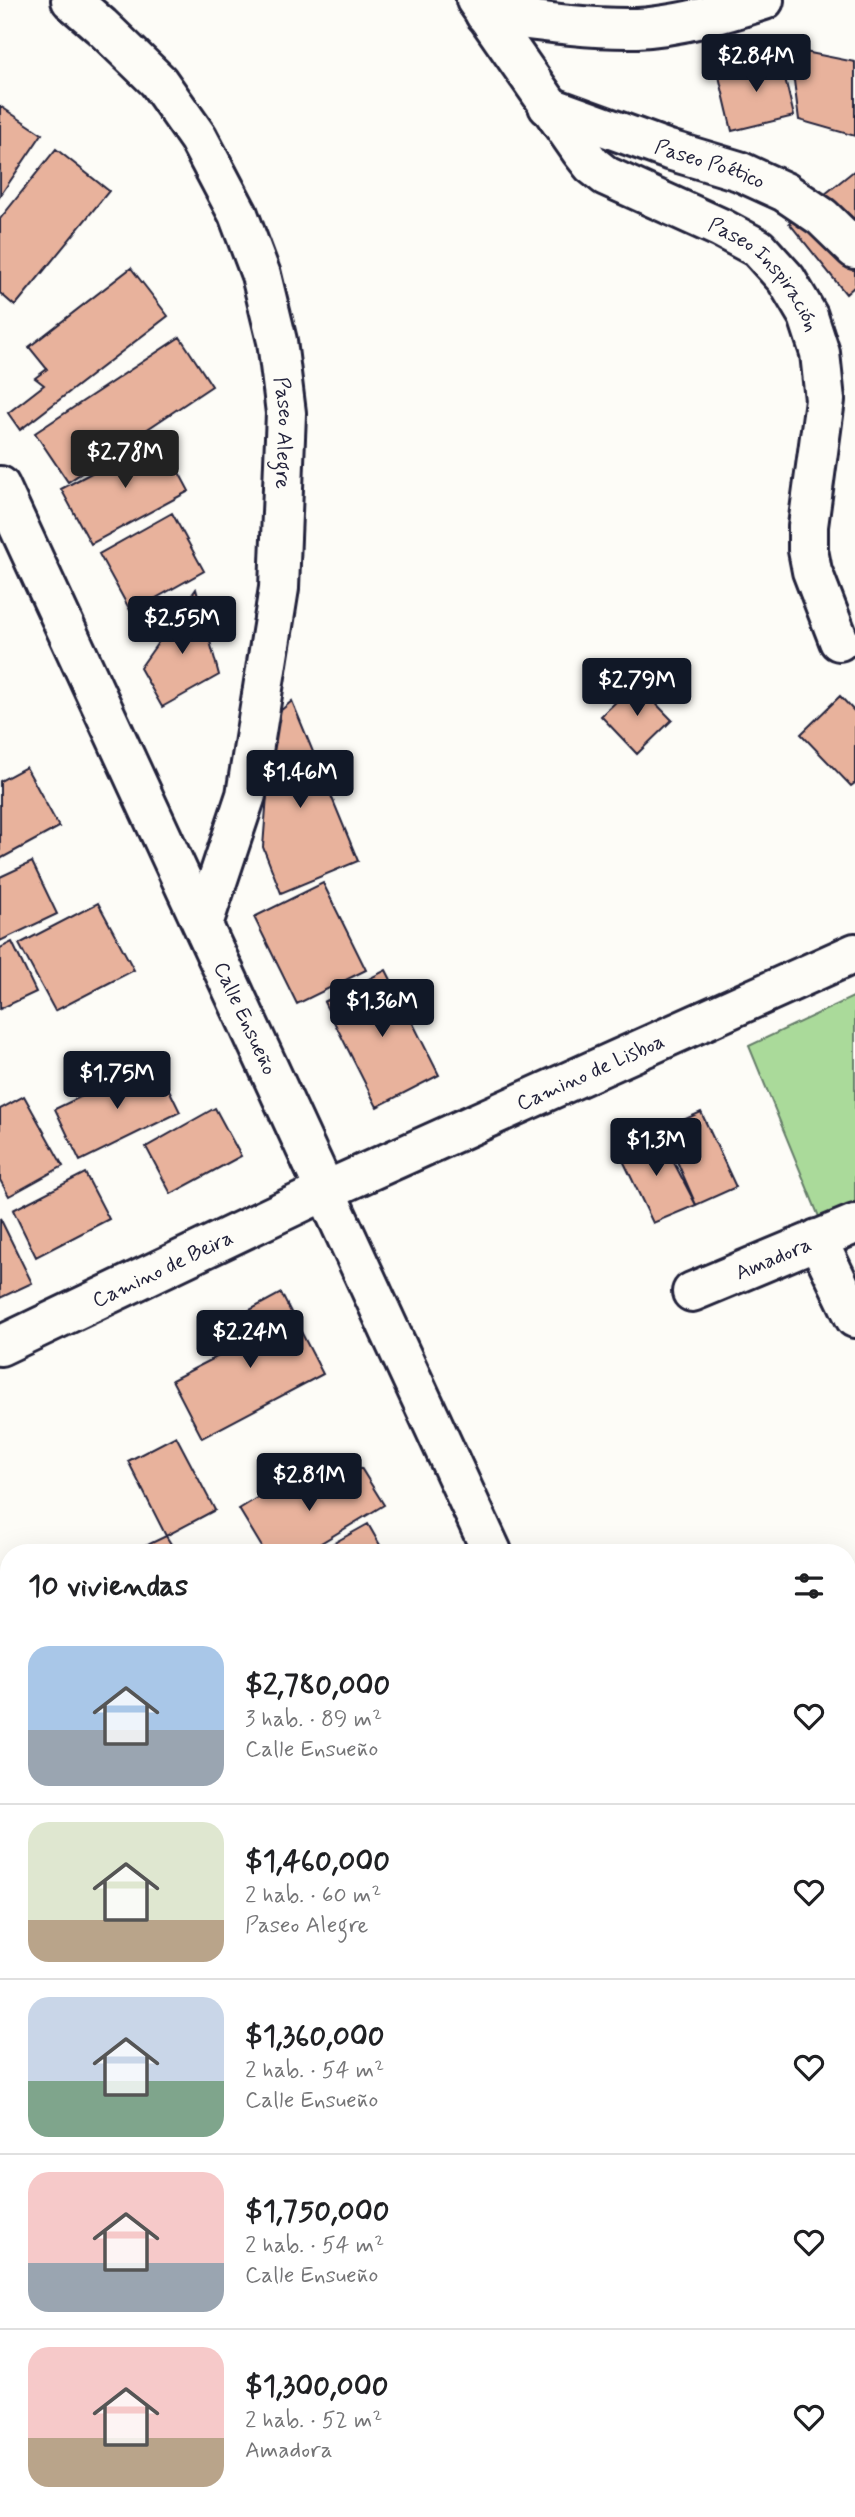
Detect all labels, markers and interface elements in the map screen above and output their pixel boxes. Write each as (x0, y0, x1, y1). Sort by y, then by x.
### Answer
pin: $2.84M (699, 34, 813, 94)
text: $2.84M (718, 42, 794, 72)
street label: Paseo Poético (651, 133, 769, 196)
street label: Paseo Inspiración (704, 211, 825, 336)
street label: Paseo Alegre (267, 375, 299, 490)
pin: $2.78M (68, 430, 182, 490)
text: $2.78M (87, 438, 163, 468)
pin: $2.55M (125, 596, 239, 656)
text: $2.55M (144, 604, 220, 634)
pin: $2.79M (580, 658, 694, 718)
text: $2.79M (598, 666, 676, 696)
pin: $1.46M (243, 750, 357, 810)
text: $1.46M (263, 758, 337, 788)
street label: Calle Ensueño (206, 957, 283, 1080)
pin: $1.36M (325, 979, 439, 1039)
text: $1.36M (346, 987, 418, 1017)
street label: Camino de Lisboa (512, 1027, 669, 1118)
pin: $1.75M (60, 1052, 174, 1111)
text: $1.75M (79, 1059, 155, 1089)
pin: $1.3M (607, 1118, 705, 1178)
text: $1.3M (626, 1126, 686, 1156)
street label: Camino de Beira (88, 1224, 238, 1315)
street label: Amadora (731, 1231, 816, 1287)
pin: $2.24M (193, 1310, 307, 1370)
text: $2.24M (212, 1318, 288, 1348)
pin: $2.81M (252, 1454, 366, 1513)
text: $2.81M (273, 1461, 345, 1491)
text: 10 viviendas (28, 1567, 188, 1606)
icon: filters (790, 1567, 828, 1605)
text: $2,780,000 (245, 1666, 390, 1705)
icon: home (84, 1674, 168, 1758)
icon: heart (790, 1697, 828, 1735)
text: 3 hab. · 89 m² (245, 1705, 382, 1735)
text: Calle Ensueño (245, 1735, 378, 1765)
text: $1,460,000 (245, 1842, 390, 1881)
icon: home (84, 1850, 168, 1934)
icon: heart (790, 1873, 828, 1911)
text: 2 hab. · 60 m² (245, 1881, 381, 1911)
text: Paseo Alegre (245, 1911, 368, 1941)
text: $1,360,000 (245, 2017, 385, 2056)
icon: home (84, 2025, 168, 2109)
icon: heart (790, 2048, 828, 2086)
text: 2 hab. · 54 m² (245, 2056, 384, 2086)
text: Calle Ensueño (245, 2086, 378, 2116)
text: $1,750,000 (245, 2192, 390, 2231)
icon: home (84, 2200, 168, 2284)
icon: heart (790, 2223, 828, 2261)
text: 2 hab. · 54 m² (245, 2231, 384, 2261)
text: Calle Ensueño (245, 2261, 378, 2291)
text: $1,300,000 (245, 2367, 389, 2406)
icon: home (84, 2375, 168, 2459)
icon: heart (790, 2398, 828, 2436)
text: 2 hab. · 52 m² (245, 2406, 382, 2436)
text: Amadora (245, 2436, 333, 2466)

